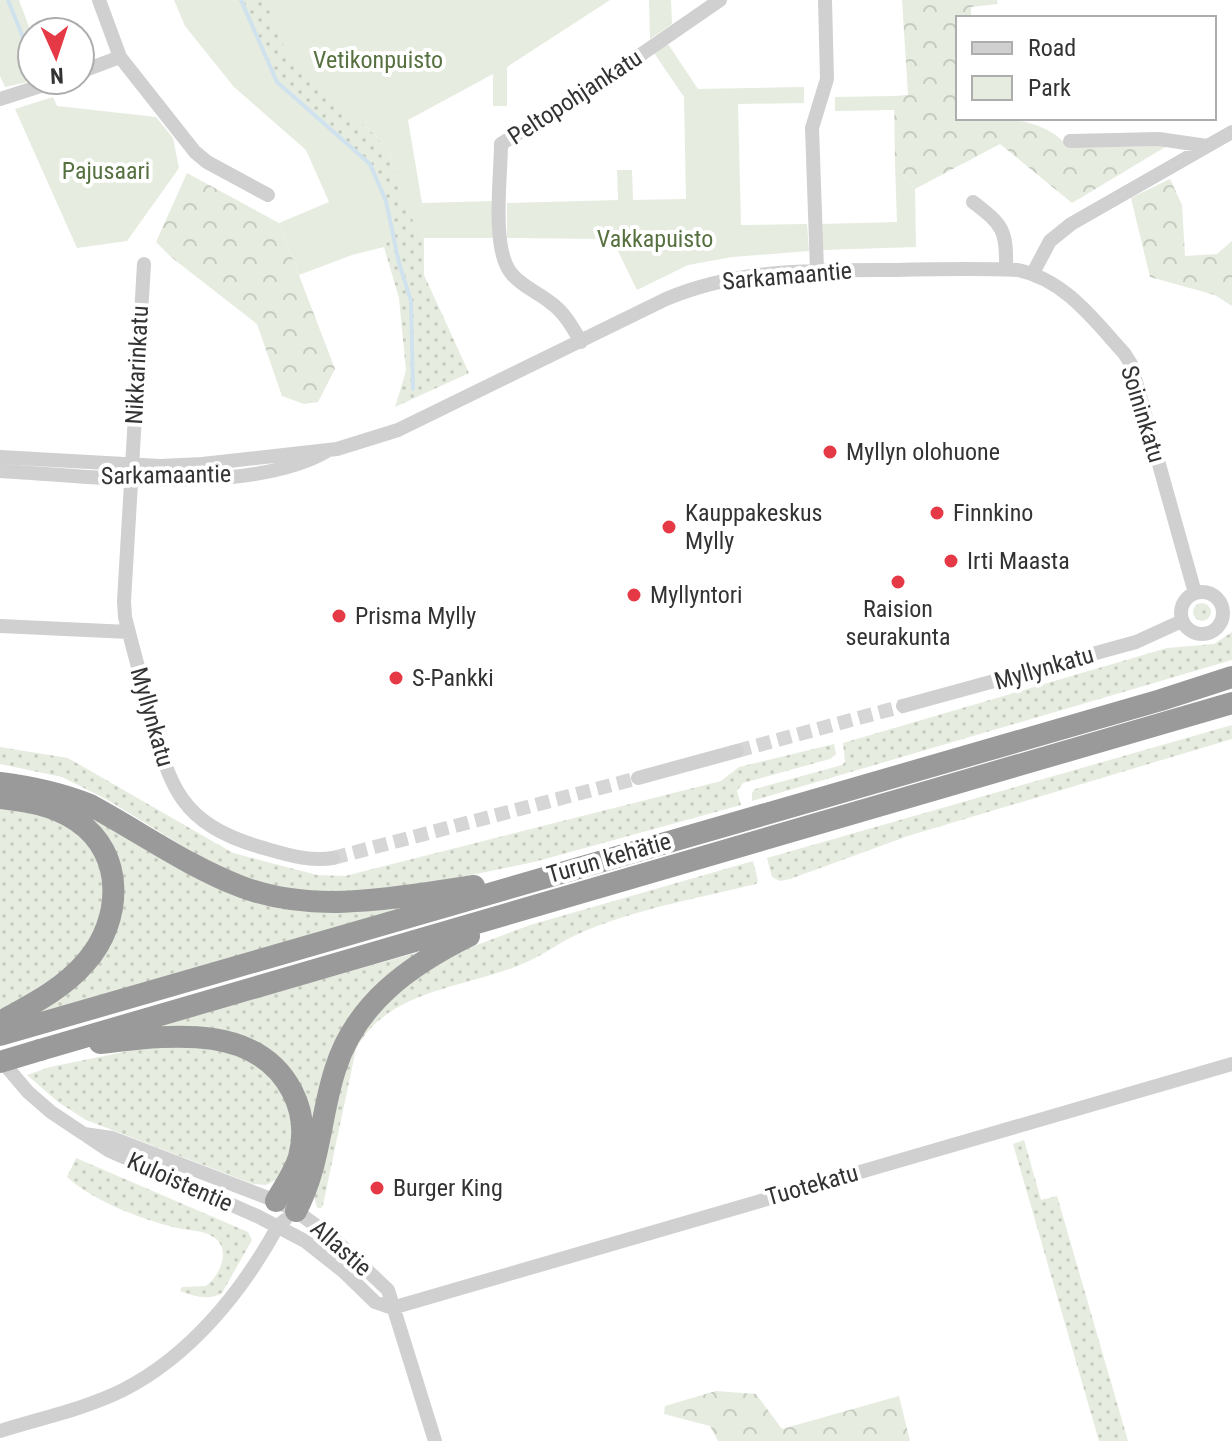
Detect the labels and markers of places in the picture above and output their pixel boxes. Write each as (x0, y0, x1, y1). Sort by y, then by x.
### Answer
place label: Myllyn olohuone (846, 438, 1000, 466)
marker: Myllyn olohuone (821, 443, 839, 461)
place label: Kauppakeskus Mylly (685, 499, 823, 555)
place label: Finnkino (953, 499, 1033, 527)
marker: Finnkino (928, 504, 946, 522)
marker: Kauppakeskus Mylly (660, 518, 678, 536)
place label: Irti Maasta (967, 547, 1070, 575)
marker: Irti Maasta (942, 552, 960, 570)
marker: Raision seurakunta (889, 573, 907, 591)
place label: Myllyntori (650, 581, 743, 609)
marker: Myllyntori (625, 586, 643, 604)
place label: Raision seurakunta (846, 595, 950, 651)
place label: Prisma Mylly (355, 602, 476, 630)
marker: Prisma Mylly (330, 607, 348, 625)
place label: S-Pankki (412, 664, 494, 692)
marker: S-Pankki (387, 669, 405, 687)
place label: Burger King (393, 1174, 503, 1202)
marker: Burger King (368, 1179, 386, 1197)

